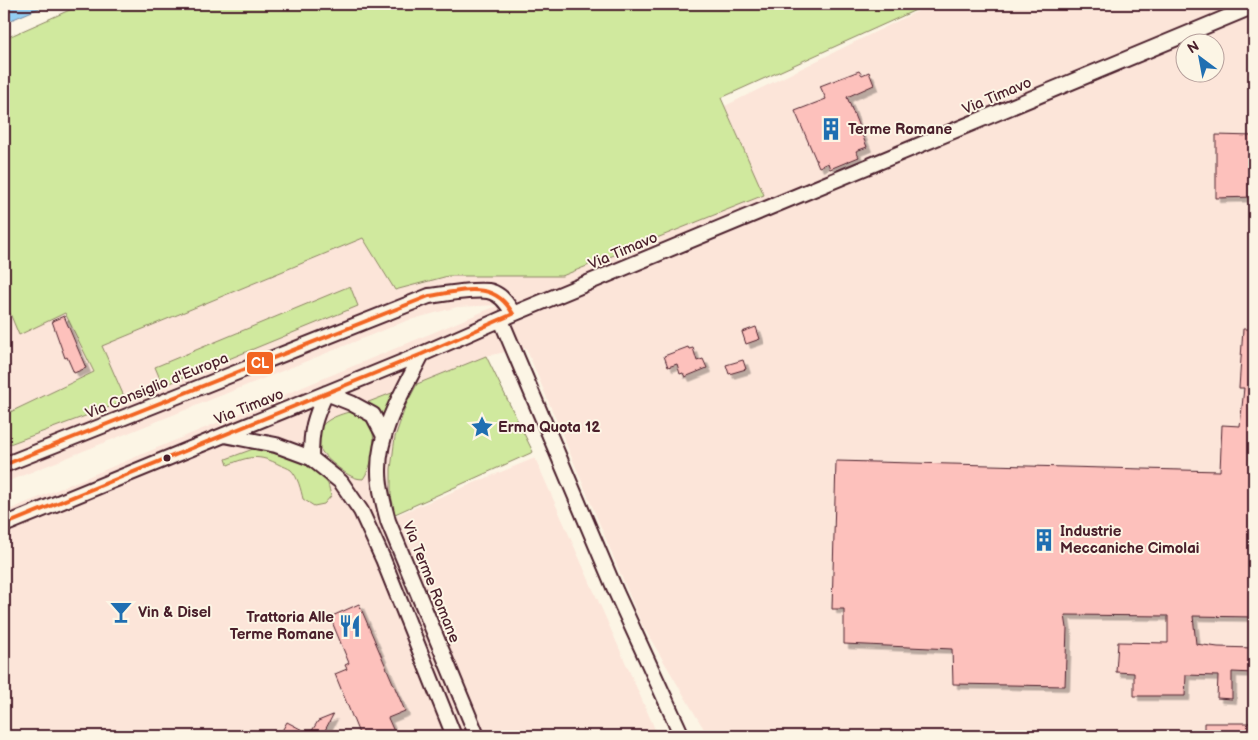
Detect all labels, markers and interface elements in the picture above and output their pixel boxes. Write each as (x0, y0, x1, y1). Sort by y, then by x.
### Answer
north arrow (1176, 32, 1226, 82)
text: N (1184, 37, 1202, 57)
street label: Via Timavo (960, 73, 1034, 119)
building icon: Terme Romane (818, 116, 844, 142)
place label: Terme Romane (848, 120, 953, 139)
street label: Via Timavo (586, 228, 660, 274)
street label: Via Consiglio d'Europa (83, 349, 231, 423)
line badge: CL (246, 351, 274, 375)
text: CL (251, 355, 269, 372)
street label: Via Timavo (211, 384, 287, 430)
place icon: Erma Quota 12 (469, 414, 495, 440)
place label: Erma Quota 12 (498, 418, 600, 437)
unlabelled marker (162, 453, 172, 463)
street label: Via Terme Romane (398, 518, 464, 646)
place label: Industrie Meccaniche Cimolai (1060, 522, 1199, 558)
building icon: Industrie Meccaniche Cimolai (1031, 527, 1057, 553)
bar icon: Vin & Disel (108, 599, 134, 625)
place label: Vin & Disel (138, 603, 211, 622)
place label: Trattoria Alle Terme Romane (230, 608, 334, 644)
restaurant icon: Trattoria Alle Terme Romane (337, 613, 363, 639)

